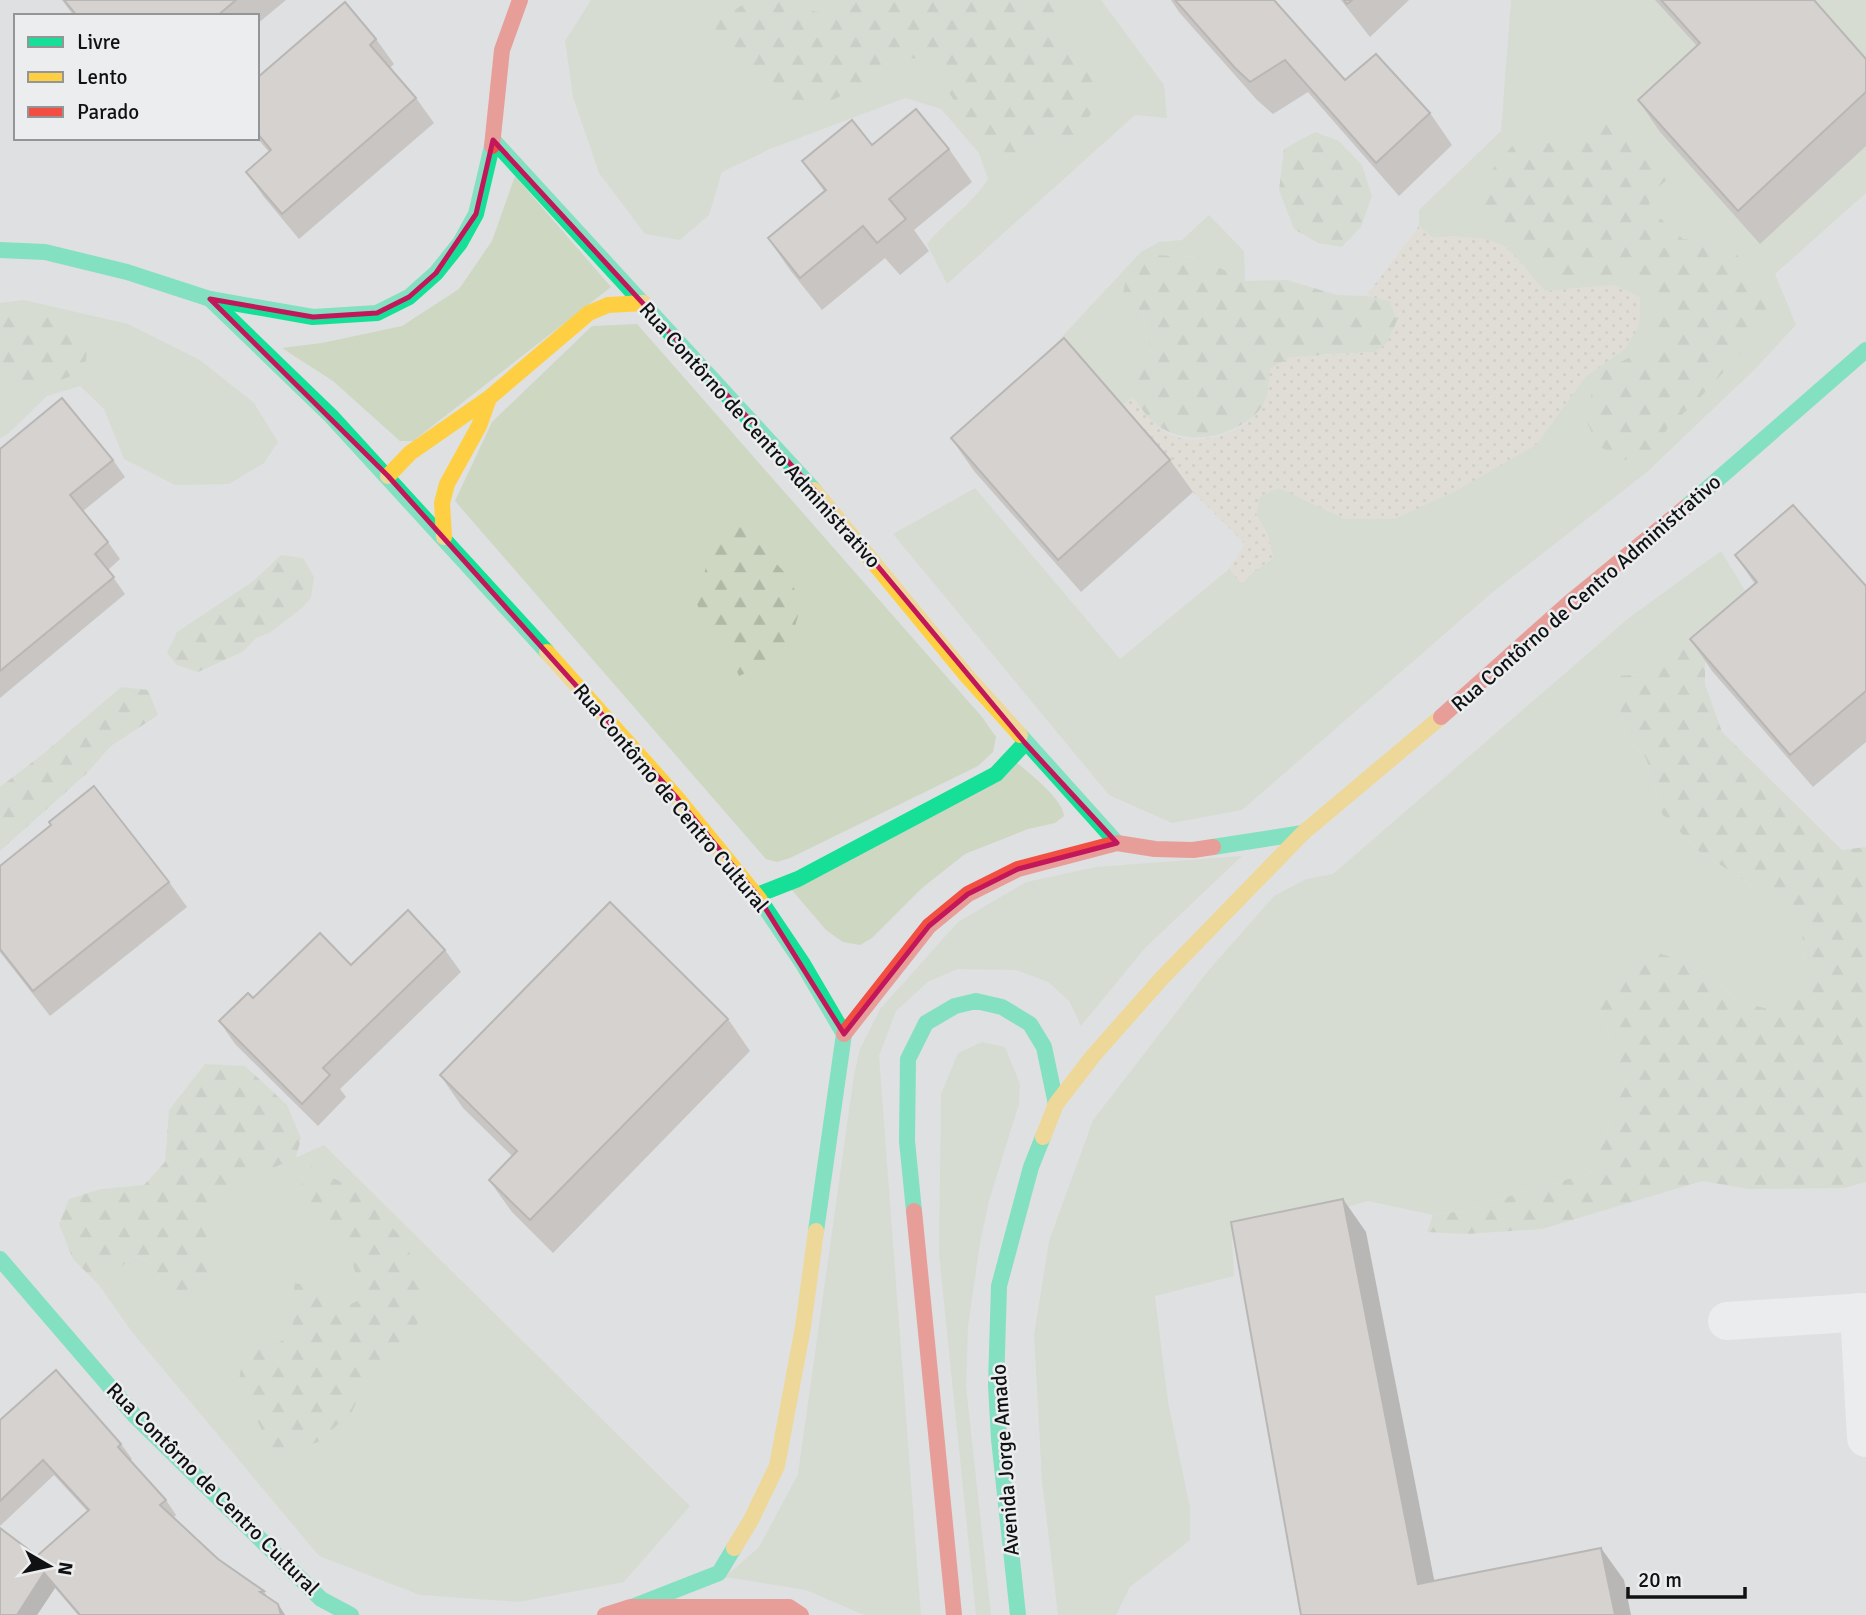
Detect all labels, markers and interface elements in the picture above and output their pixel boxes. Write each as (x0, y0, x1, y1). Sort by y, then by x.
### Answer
legend (14, 14, 259, 140)
text: Livre (77, 29, 120, 55)
text: Lento (77, 64, 127, 90)
text: Parado (77, 99, 139, 125)
street label: Rua Contôrno de Centro Administrativo (634, 297, 886, 573)
street label: Rua Contôrno de Centro Administrativo (1446, 469, 1726, 717)
street label: Rua Contôrno de Centro Cultural (568, 678, 774, 918)
street label: Avenida Jorge Amado (985, 1363, 1025, 1557)
street label: Rua Contôrno de Centro Cultural (101, 1377, 325, 1601)
north arrow (14, 1531, 84, 1601)
scale bar (1628, 1556, 1745, 1600)
text: N (52, 1560, 78, 1577)
text: 20 m (1638, 1567, 1682, 1593)

